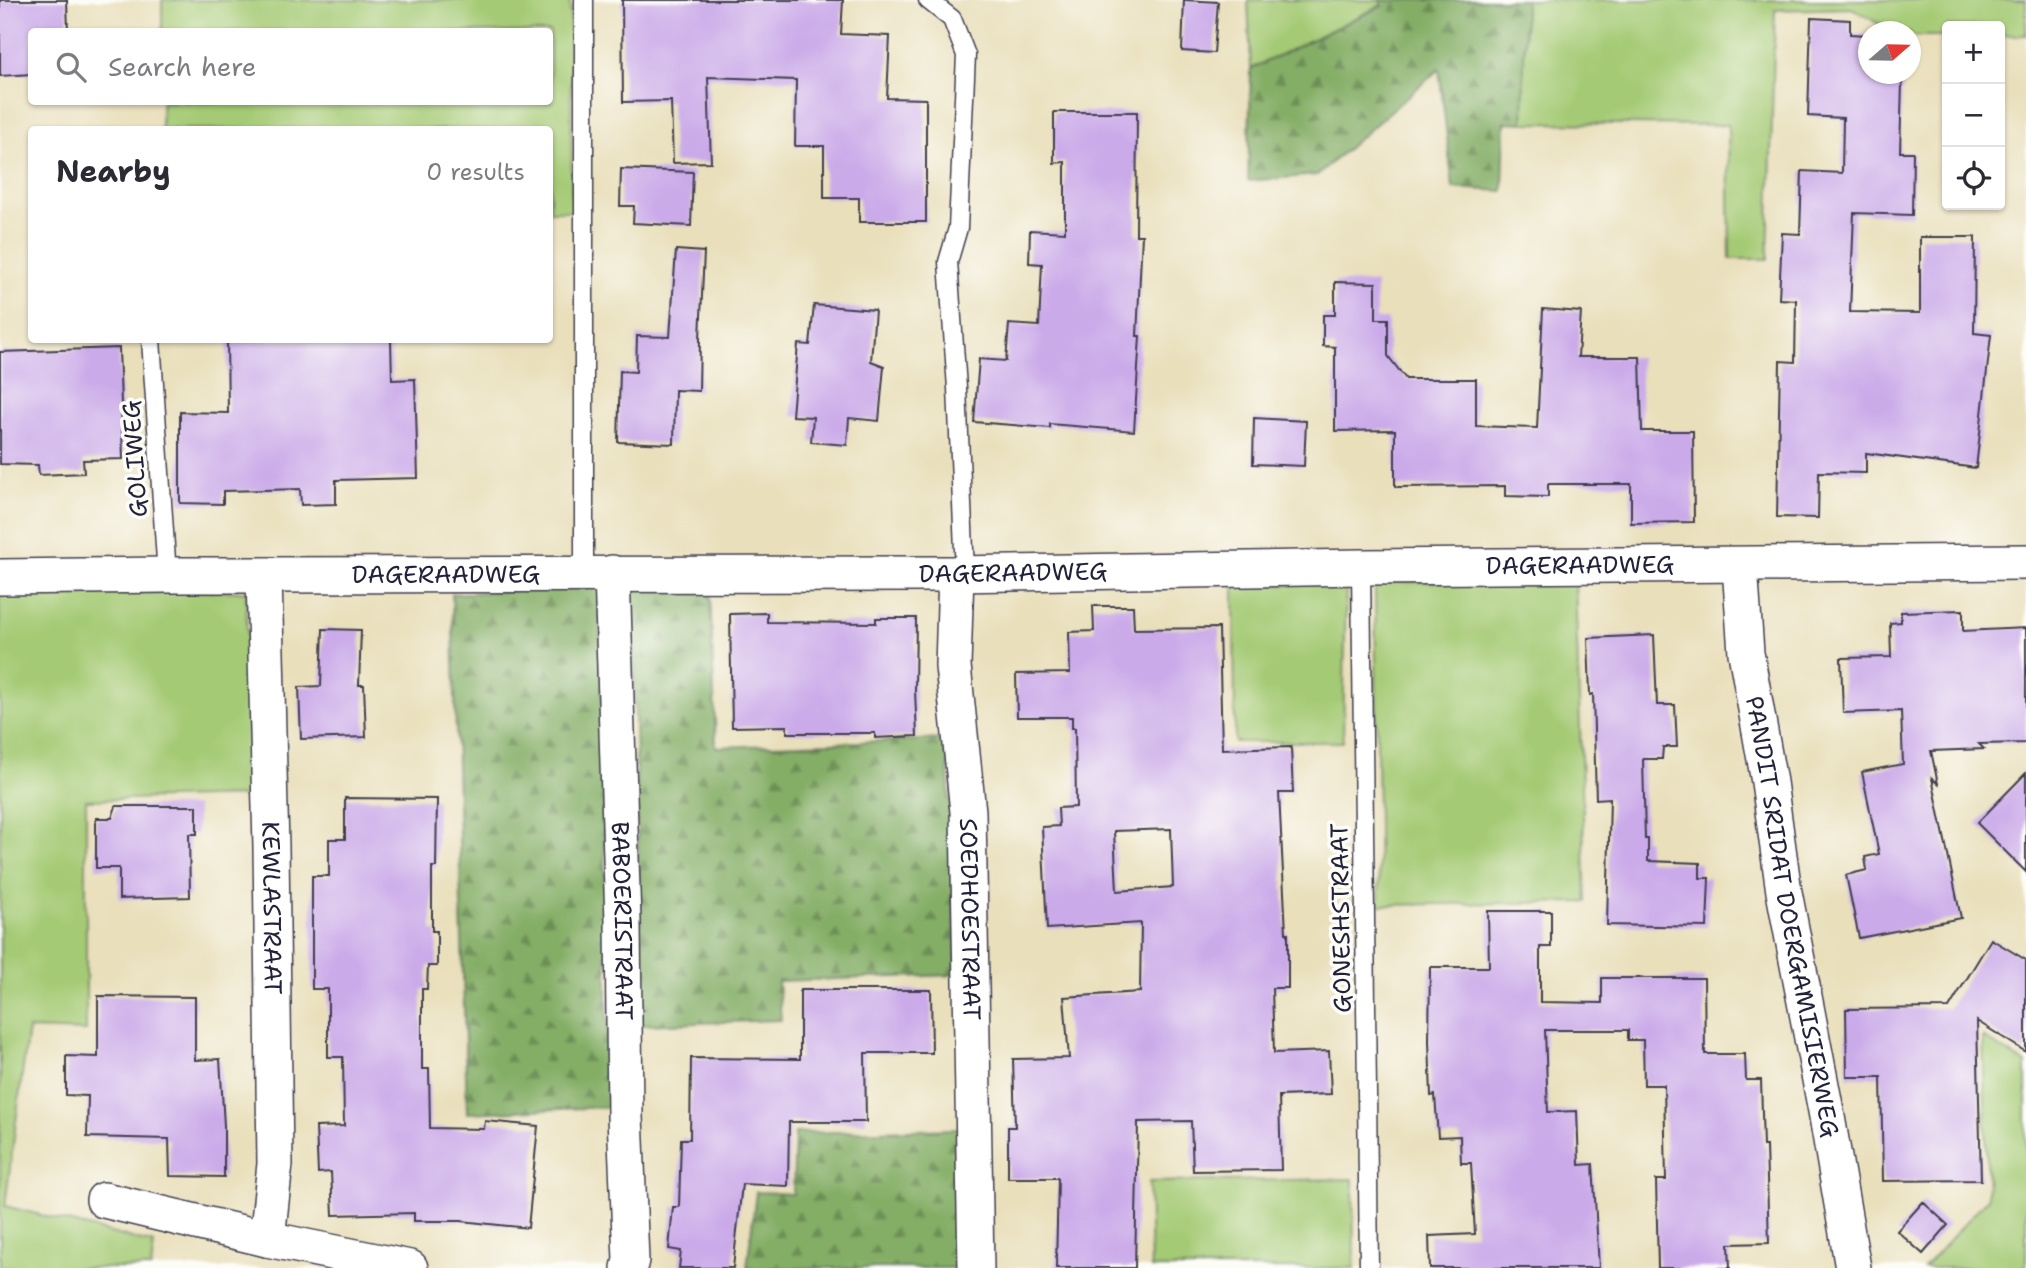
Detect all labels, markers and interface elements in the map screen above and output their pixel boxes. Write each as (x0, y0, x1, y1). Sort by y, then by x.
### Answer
north arrow (1858, 21, 1921, 84)
map controls (1942, 21, 2005, 210)
button: + (1942, 21, 2005, 84)
search box (28, 28, 553, 105)
icon: search (52, 48, 90, 86)
text: Search here (108, 49, 257, 84)
button: − (1942, 84, 2005, 147)
button: locate (1942, 147, 2005, 210)
text: Nearby (56, 151, 171, 192)
text: 0 results (426, 157, 525, 187)
street label: GOLIWEG (115, 399, 155, 519)
street label: DAGERAADWEG (1486, 549, 1674, 582)
street label: DAGERAADWEG (919, 555, 1107, 590)
street label: DAGERAADWEG (352, 559, 540, 591)
street label: PANDIT SRIDAT DOERGAMISIERWEG (1738, 693, 1846, 1140)
street label: SOEDHOESTRAAT (952, 818, 988, 1021)
street label: KEWLASTRAAT (254, 821, 289, 995)
street label: BABOERISTRAAT (604, 821, 640, 1021)
street label: GONESHSTRAAT (1323, 823, 1359, 1013)

